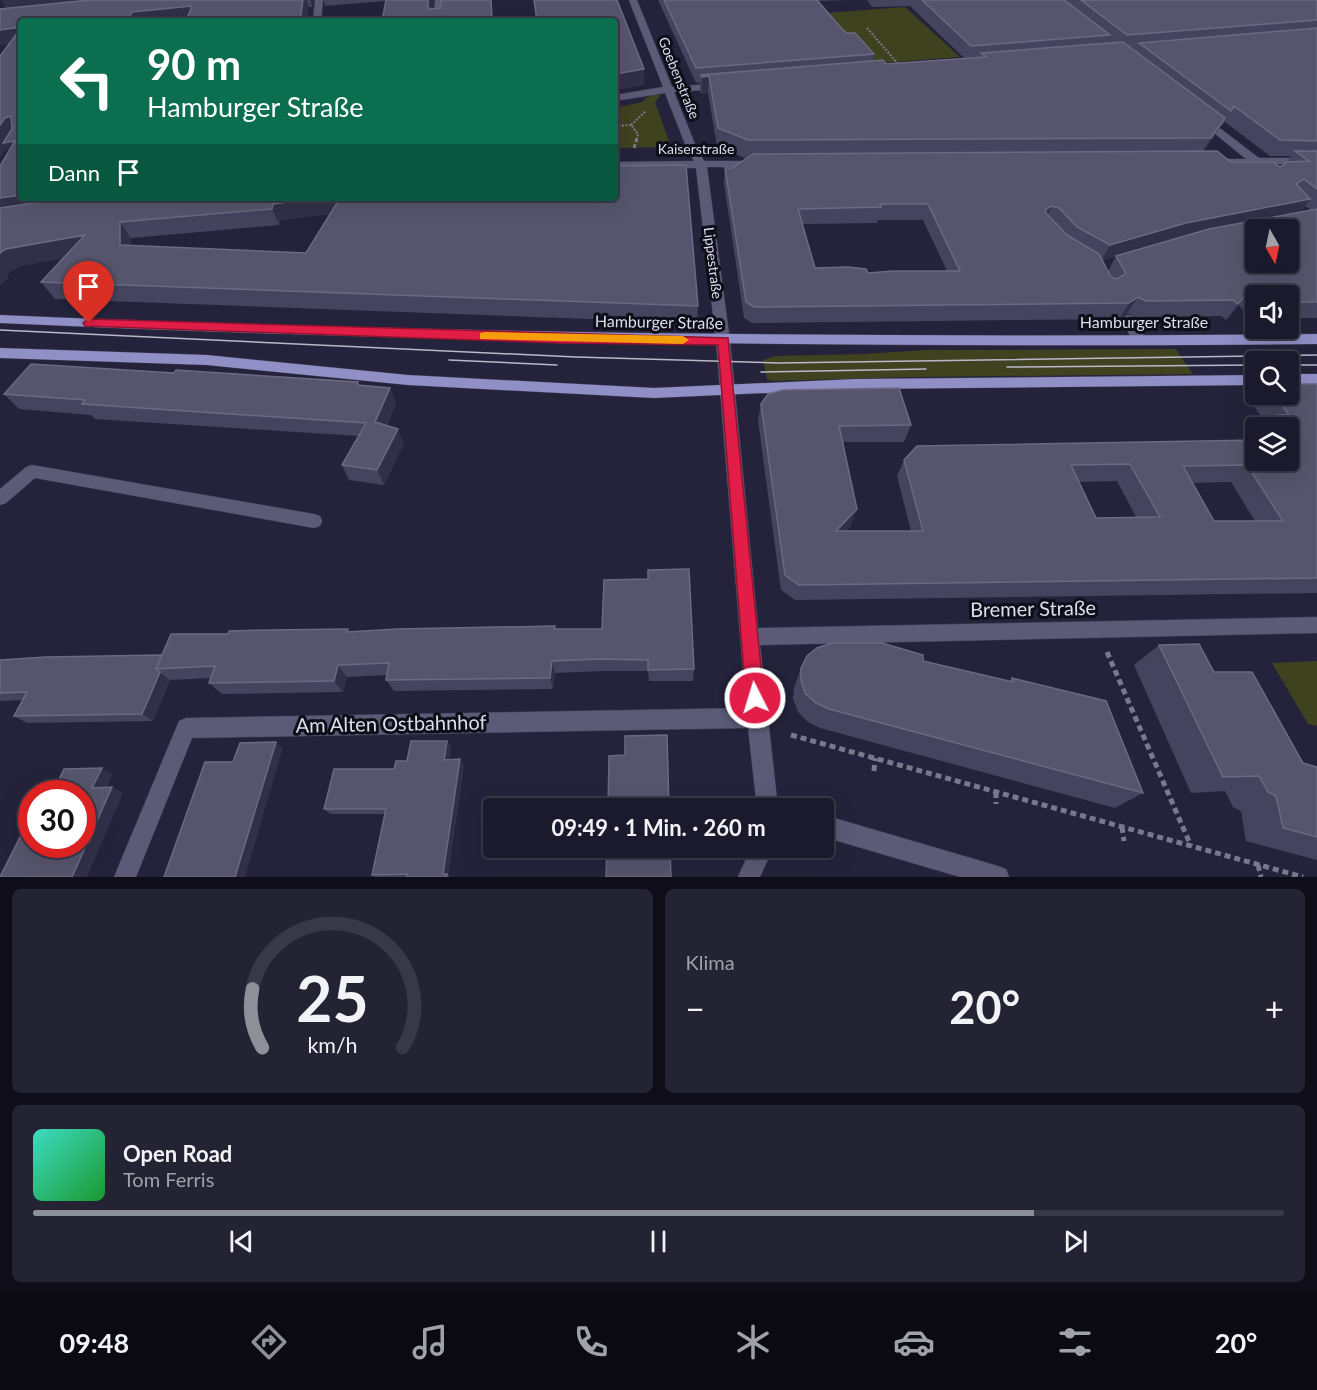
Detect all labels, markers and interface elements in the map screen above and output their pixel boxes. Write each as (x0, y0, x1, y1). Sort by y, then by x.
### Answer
street label: Goebenstraße (655, 34, 704, 121)
text: 90 m (147, 39, 241, 89)
icon: left (48, 42, 126, 120)
text: Hamburger Straße (147, 90, 363, 123)
street label: Kaiserstraße (658, 140, 734, 157)
icon: arrive (112, 156, 145, 189)
text: Dann (48, 159, 100, 186)
north arrow (1245, 219, 1299, 273)
map controls (1245, 219, 1299, 471)
street label: Lippestraße (701, 226, 726, 300)
pin (63, 261, 114, 323)
icon: arrive (72, 270, 105, 303)
button: sound (1245, 285, 1299, 339)
street label: Hamburger Straße (595, 311, 723, 332)
street label: Hamburger Straße (1080, 312, 1208, 331)
button: search (1245, 351, 1299, 405)
button: layers (1245, 417, 1299, 471)
street label: Bremer Straße (970, 595, 1096, 621)
position arrow (723, 666, 787, 730)
street label: Am Alten Ostbahnhof (295, 709, 487, 737)
speed limit sign: 30 (18, 780, 96, 858)
text: 09:49 · 1 Min. · 260 m (551, 814, 766, 841)
text: Klima (686, 950, 735, 974)
text: 25 (296, 960, 368, 1035)
text: 20° (949, 980, 1020, 1034)
text: − (686, 988, 705, 1028)
text: + (1265, 988, 1284, 1028)
text: km/h (307, 1032, 357, 1058)
text: Open Road (123, 1140, 232, 1167)
text: Tom Ferris (123, 1167, 214, 1191)
icon: previous (225, 1225, 258, 1258)
icon: pause (642, 1225, 675, 1258)
icon: next (1059, 1225, 1092, 1258)
icon: directions (248, 1321, 290, 1363)
icon: music (409, 1321, 451, 1363)
icon: phone (570, 1321, 612, 1363)
icon: climate (732, 1321, 774, 1363)
icon: car (893, 1321, 935, 1363)
icon: filters (1054, 1321, 1096, 1363)
text: 09:48 (60, 1326, 129, 1359)
text: 20° (1215, 1326, 1257, 1359)

